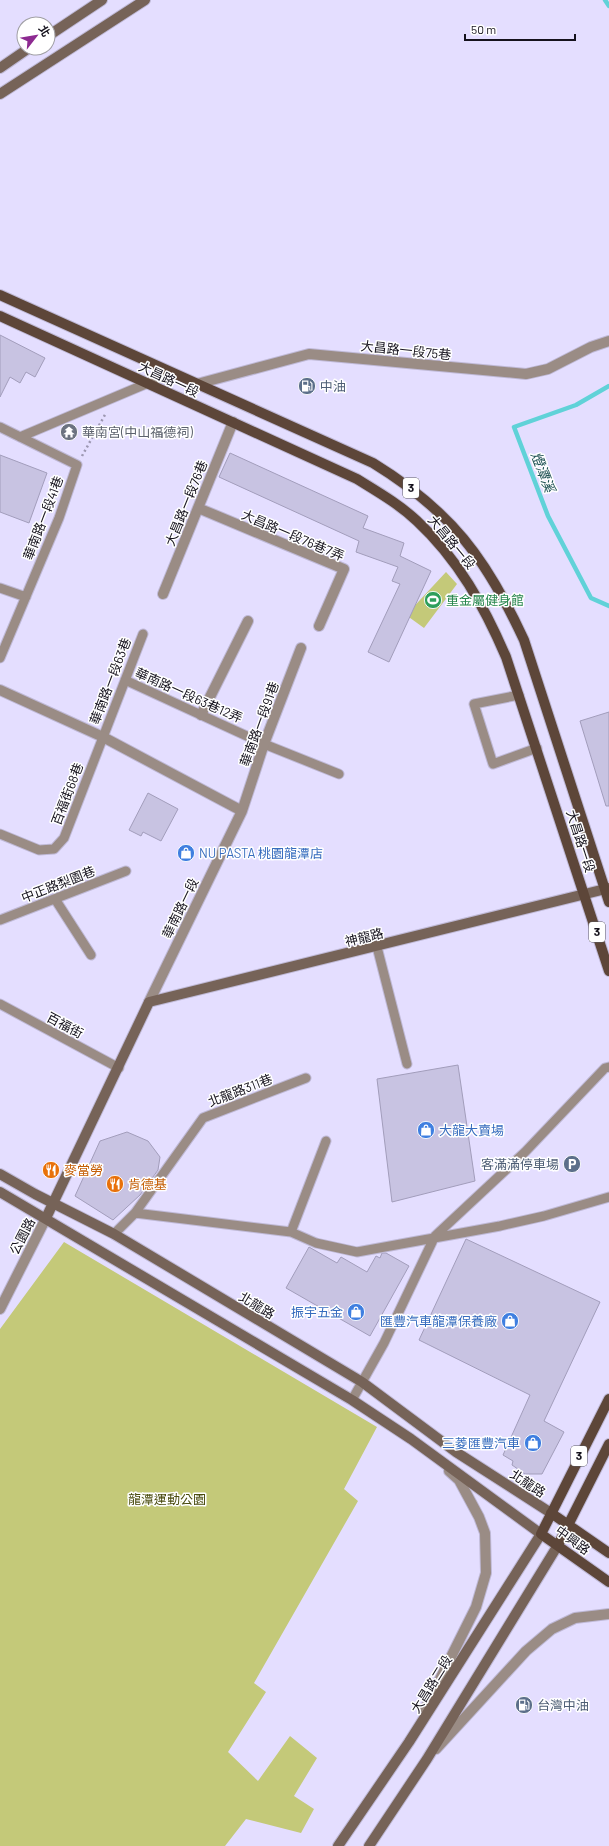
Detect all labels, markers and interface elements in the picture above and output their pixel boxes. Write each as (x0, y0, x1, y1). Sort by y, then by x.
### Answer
north arrow (16, 16, 56, 56)
scale bar (465, 16, 575, 42)
text: 50 m (471, 22, 496, 36)
text: 北 (37, 23, 53, 39)
street label: 大昌路一段75巷 (360, 337, 452, 363)
street label: 大昌路一段 (136, 358, 202, 400)
fuel station icon: 中油 (297, 376, 317, 396)
place label: 中油 (320, 378, 346, 394)
temple icon: 華南宮(中山福德祠) (59, 422, 79, 442)
place label: 華南宮(中山福德祠) (82, 424, 193, 440)
water label: 燈潭溪 (528, 449, 560, 496)
street label: 大昌路一段76巷 (162, 458, 210, 548)
street label: 華南路一段41巷 (20, 474, 66, 562)
road number: 3 (403, 478, 419, 498)
street label: 大昌路一段76巷7弄 (239, 506, 347, 564)
street label: 大昌路一段 (425, 512, 479, 572)
sports icon: 重金屬健身館 (423, 590, 443, 610)
place label: 重金屬健身館 (446, 592, 524, 608)
street label: 華南路一段63巷 (86, 635, 134, 727)
street label: 華南路一段63巷12弄 (133, 664, 245, 726)
street label: 華南路一段91巷 (236, 679, 282, 769)
street label: 百福街68巷 (48, 761, 86, 827)
street label: 大昌路一段 (563, 808, 599, 874)
shop icon: NU PASTA 桃園龍潭店 (176, 843, 196, 863)
place label: NU PASTA 桃園龍潭店 (199, 845, 323, 861)
street label: 中正路梨園巷 (19, 863, 97, 905)
street label: 華南路一段 (159, 875, 201, 941)
road number: 3 (589, 922, 605, 942)
street label: 神龍路 (343, 925, 385, 949)
street label: 百福街 (44, 1009, 86, 1041)
street label: 北龍路311巷 (206, 1070, 274, 1110)
shop icon: 大龍大賣場 (416, 1120, 436, 1140)
place label: 大龍大賣場 (439, 1122, 504, 1138)
parking icon: 客滿滿停車場 (562, 1154, 582, 1174)
place label: 客滿滿停車場 (481, 1156, 559, 1172)
restaurant icon: 麥當勞 (41, 1160, 61, 1180)
place label: 麥當勞 (64, 1162, 103, 1178)
restaurant icon: 肯德基 (105, 1174, 125, 1194)
place label: 肯德基 (128, 1176, 167, 1192)
street label: 公園路 (6, 1215, 38, 1257)
street label: 北龍路 (236, 1288, 278, 1322)
shop icon: 振宇五金 (346, 1302, 366, 1322)
place label: 振宇五金 (291, 1304, 343, 1320)
shop icon: 匯豐汽車龍潭保養廠 (500, 1311, 520, 1331)
place label: 匯豐汽車龍潭保養廠 (380, 1313, 497, 1329)
shop icon: 三菱匯豐汽車 (523, 1433, 543, 1453)
place label: 三菱匯豐汽車 (442, 1435, 520, 1451)
road number: 3 (571, 1446, 587, 1466)
street label: 北龍路 (507, 1466, 549, 1500)
park label: 龍潭運動公園 (128, 1491, 206, 1507)
street label: 中興路 (553, 1522, 593, 1558)
street label: 大昌路二段 (407, 1652, 455, 1716)
fuel station icon: 台灣中油 (514, 1695, 534, 1715)
place label: 台灣中油 (537, 1697, 589, 1713)

